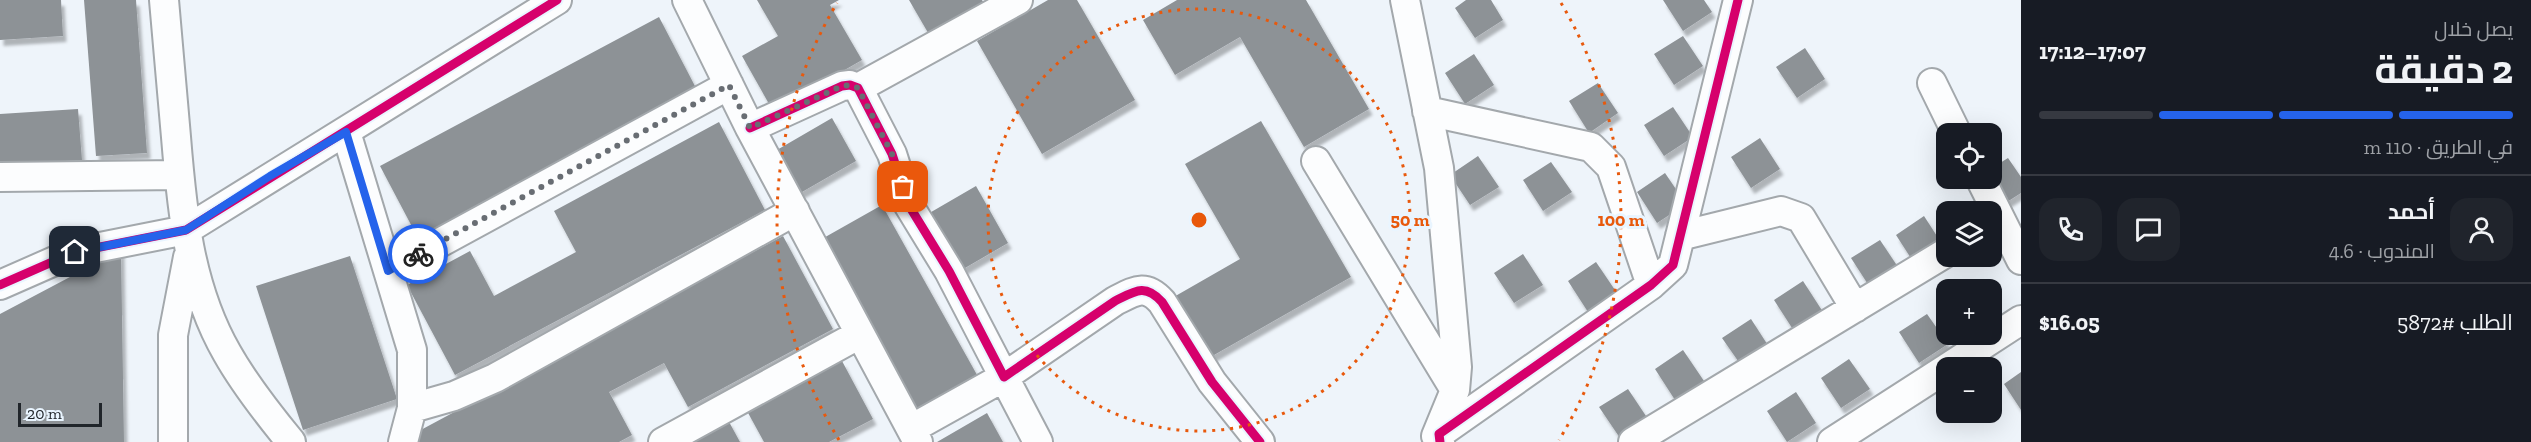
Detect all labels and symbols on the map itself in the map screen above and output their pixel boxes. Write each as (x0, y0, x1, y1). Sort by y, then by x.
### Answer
pin (877, 161, 928, 212)
text: 50 m (1391, 209, 1430, 231)
text: 100 m (1597, 209, 1645, 231)
centre of rings (1189, 210, 1209, 230)
courier (388, 224, 448, 284)
pin (49, 226, 100, 277)
scale bar (18, 400, 102, 428)

